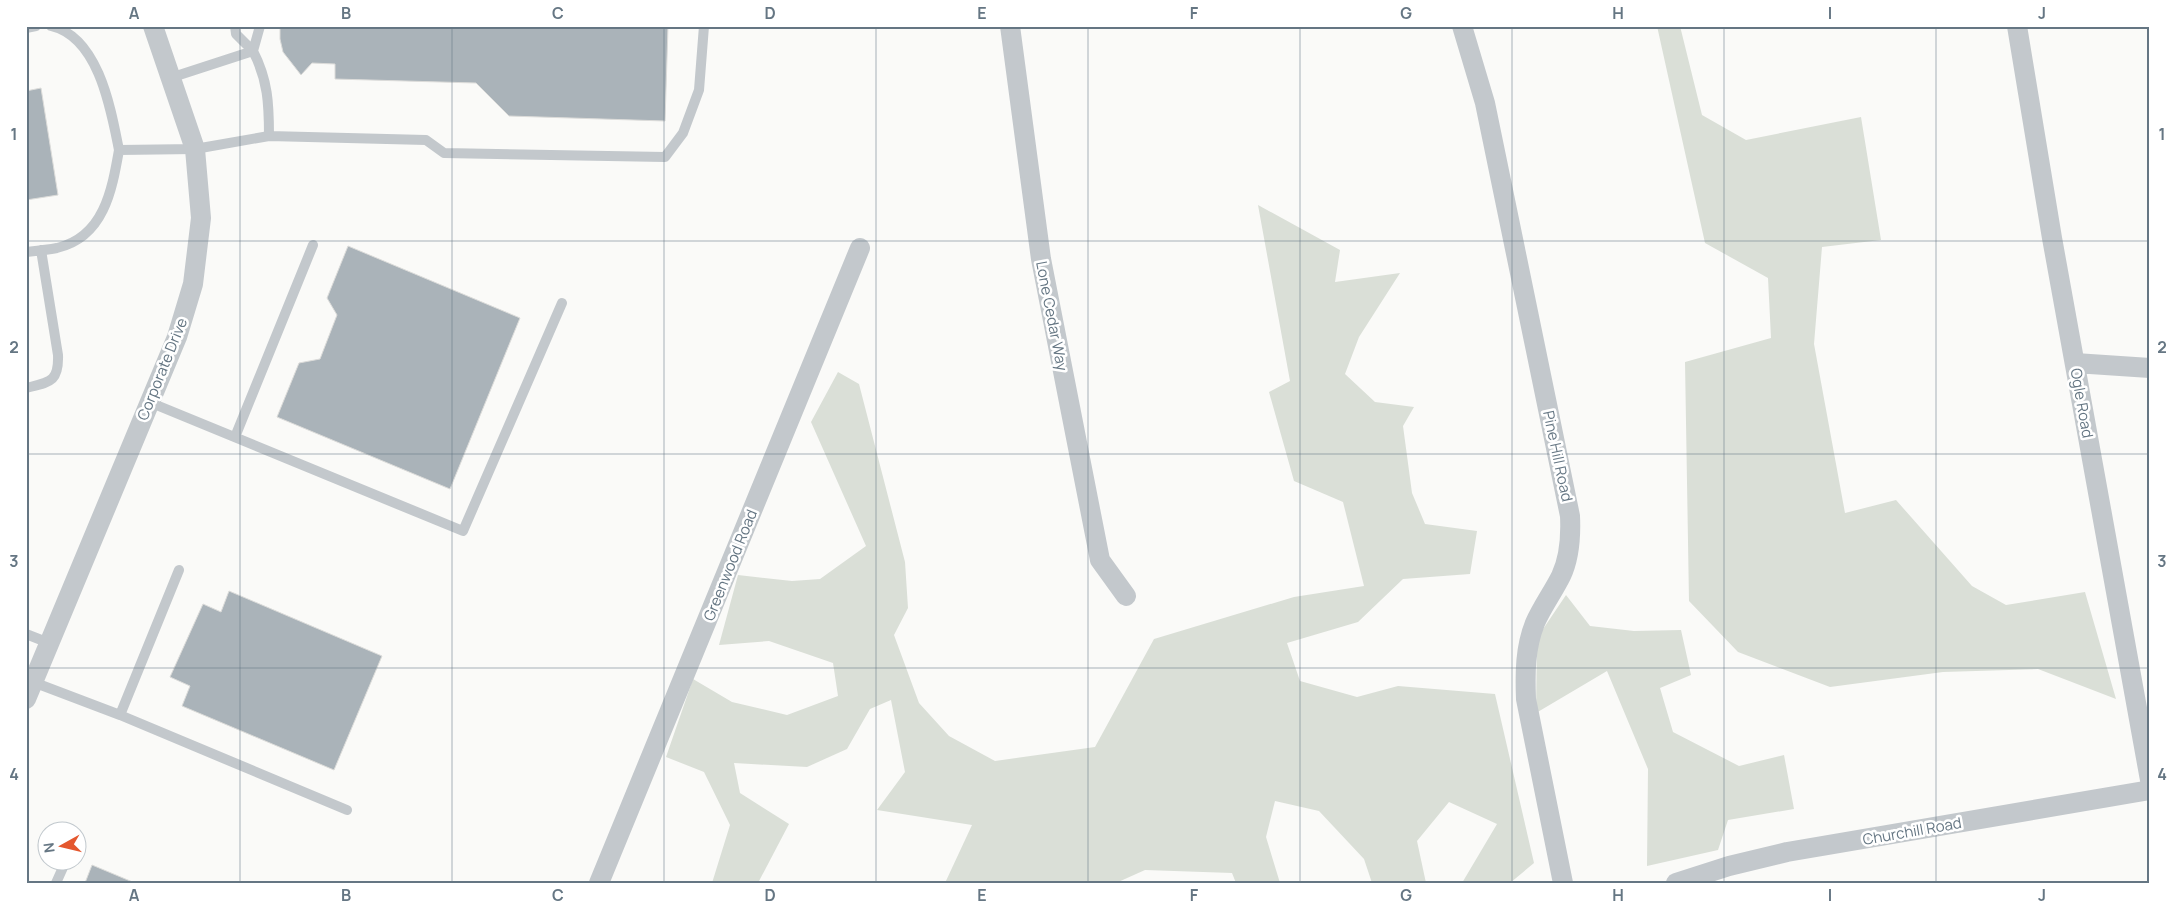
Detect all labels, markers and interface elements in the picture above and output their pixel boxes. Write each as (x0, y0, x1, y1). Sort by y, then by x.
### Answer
text: A (129, 2, 140, 24)
text: B (341, 2, 351, 24)
text: C (552, 2, 564, 24)
text: D (764, 2, 776, 24)
text: E (977, 2, 987, 24)
text: F (1190, 2, 1199, 24)
text: G (1400, 2, 1412, 24)
text: H (1612, 2, 1624, 24)
text: I (1828, 2, 1832, 24)
text: J (2038, 2, 2046, 24)
text: 1 (10, 123, 18, 145)
text: 1 (2158, 123, 2166, 145)
street label: Lone Cedar Way (1031, 259, 1073, 373)
street label: Corporate Drive (132, 314, 192, 423)
text: 2 (9, 336, 19, 358)
text: 2 (2157, 336, 2167, 358)
street label: Ogle Road (2066, 366, 2098, 440)
street label: Pine Hill Road (1538, 409, 1578, 503)
street label: Greenwood Road (698, 506, 762, 624)
text: 3 (9, 550, 19, 572)
text: 3 (2157, 550, 2167, 572)
text: 4 (9, 763, 19, 785)
text: 4 (2157, 763, 2167, 785)
street label: Churchill Road (1861, 812, 1963, 850)
north arrow (38, 822, 88, 872)
text: N (39, 842, 59, 854)
text: A (129, 884, 140, 906)
text: B (341, 884, 351, 906)
text: C (552, 884, 564, 906)
text: D (764, 884, 776, 906)
text: E (977, 884, 987, 906)
text: F (1190, 884, 1199, 906)
text: G (1400, 884, 1412, 906)
text: H (1612, 884, 1624, 906)
text: I (1828, 884, 1832, 906)
text: J (2038, 884, 2046, 906)

